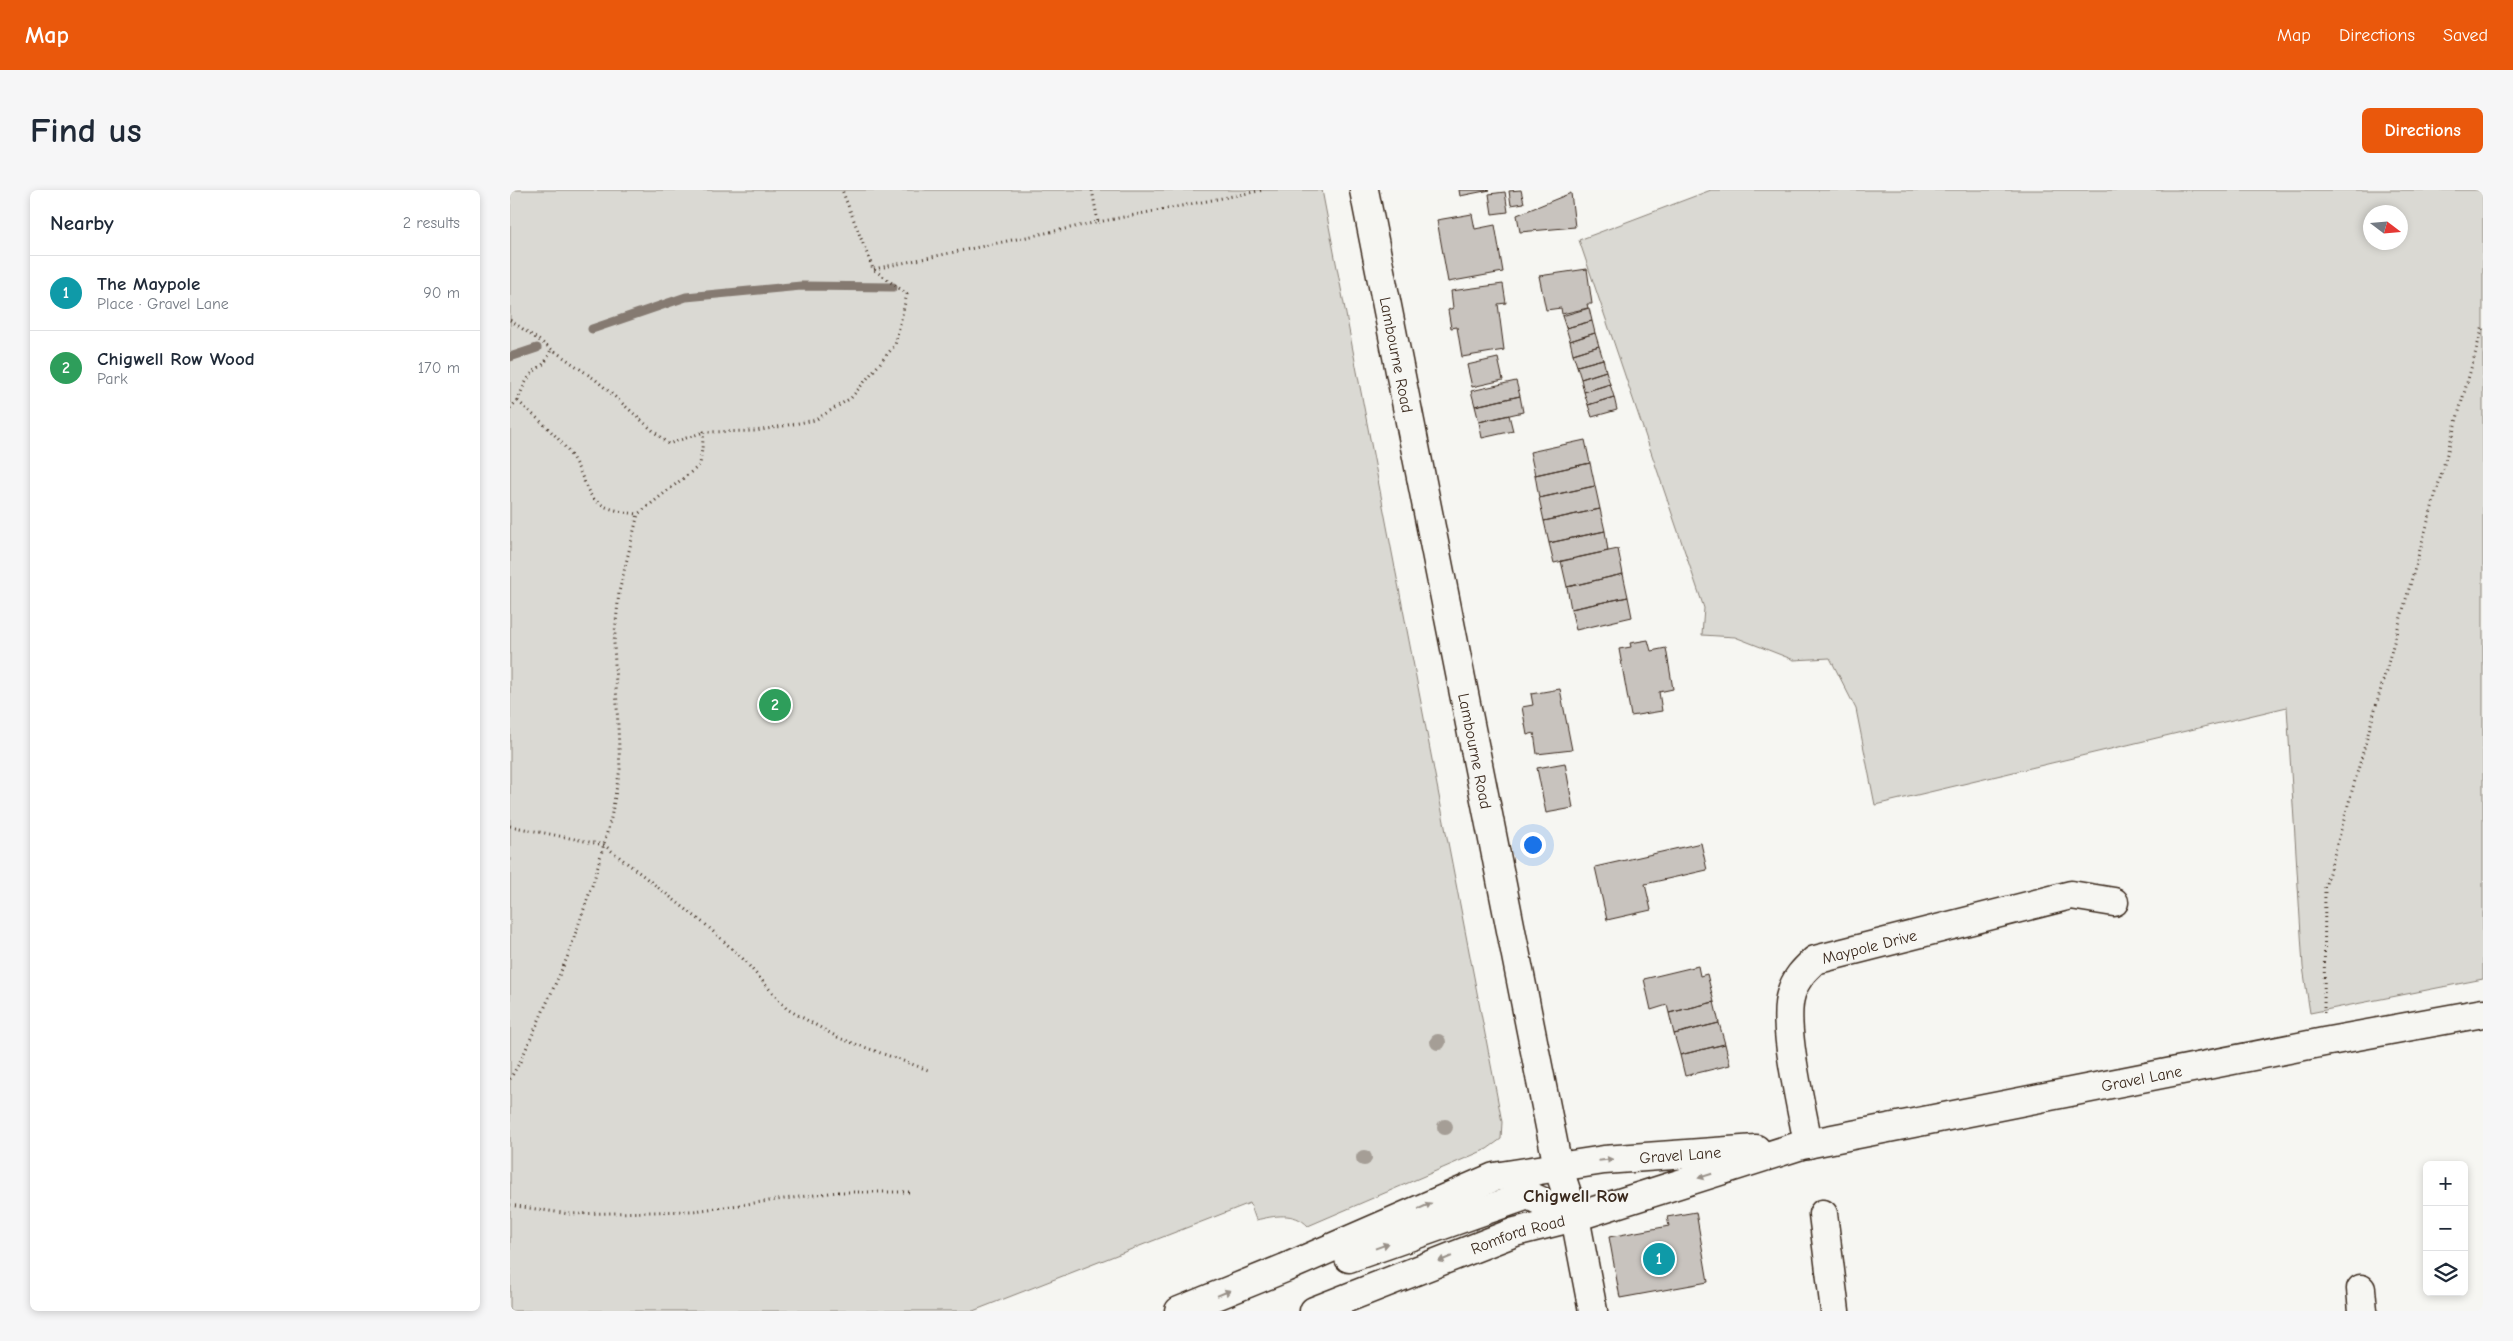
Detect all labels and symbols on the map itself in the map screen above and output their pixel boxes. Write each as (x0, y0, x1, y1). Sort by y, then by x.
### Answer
north arrow (2363, 205, 2408, 250)
street label: Lambourne Road (1375, 296, 1416, 414)
pin: 2 (759, 686, 791, 724)
street label: Lambourne Road (1454, 692, 1495, 811)
your location (1520, 832, 1546, 858)
street label: Maypole Drive (1820, 927, 1919, 968)
street label: Gravel Lane (2100, 1062, 2184, 1096)
street label: Gravel Lane (1639, 1144, 1722, 1167)
one-way arrow (1598, 1156, 1614, 1164)
one-way arrow (1698, 1172, 1713, 1180)
district label: Chigwell Row (1523, 1185, 1629, 1207)
one-way arrow (1418, 1202, 1432, 1210)
street label: Romford Road (1468, 1212, 1567, 1258)
pin: 1 (1643, 1240, 1675, 1278)
one-way arrow (1375, 1242, 1390, 1250)
one-way arrow (1437, 1255, 1452, 1263)
one-way arrow (1217, 1289, 1232, 1297)

